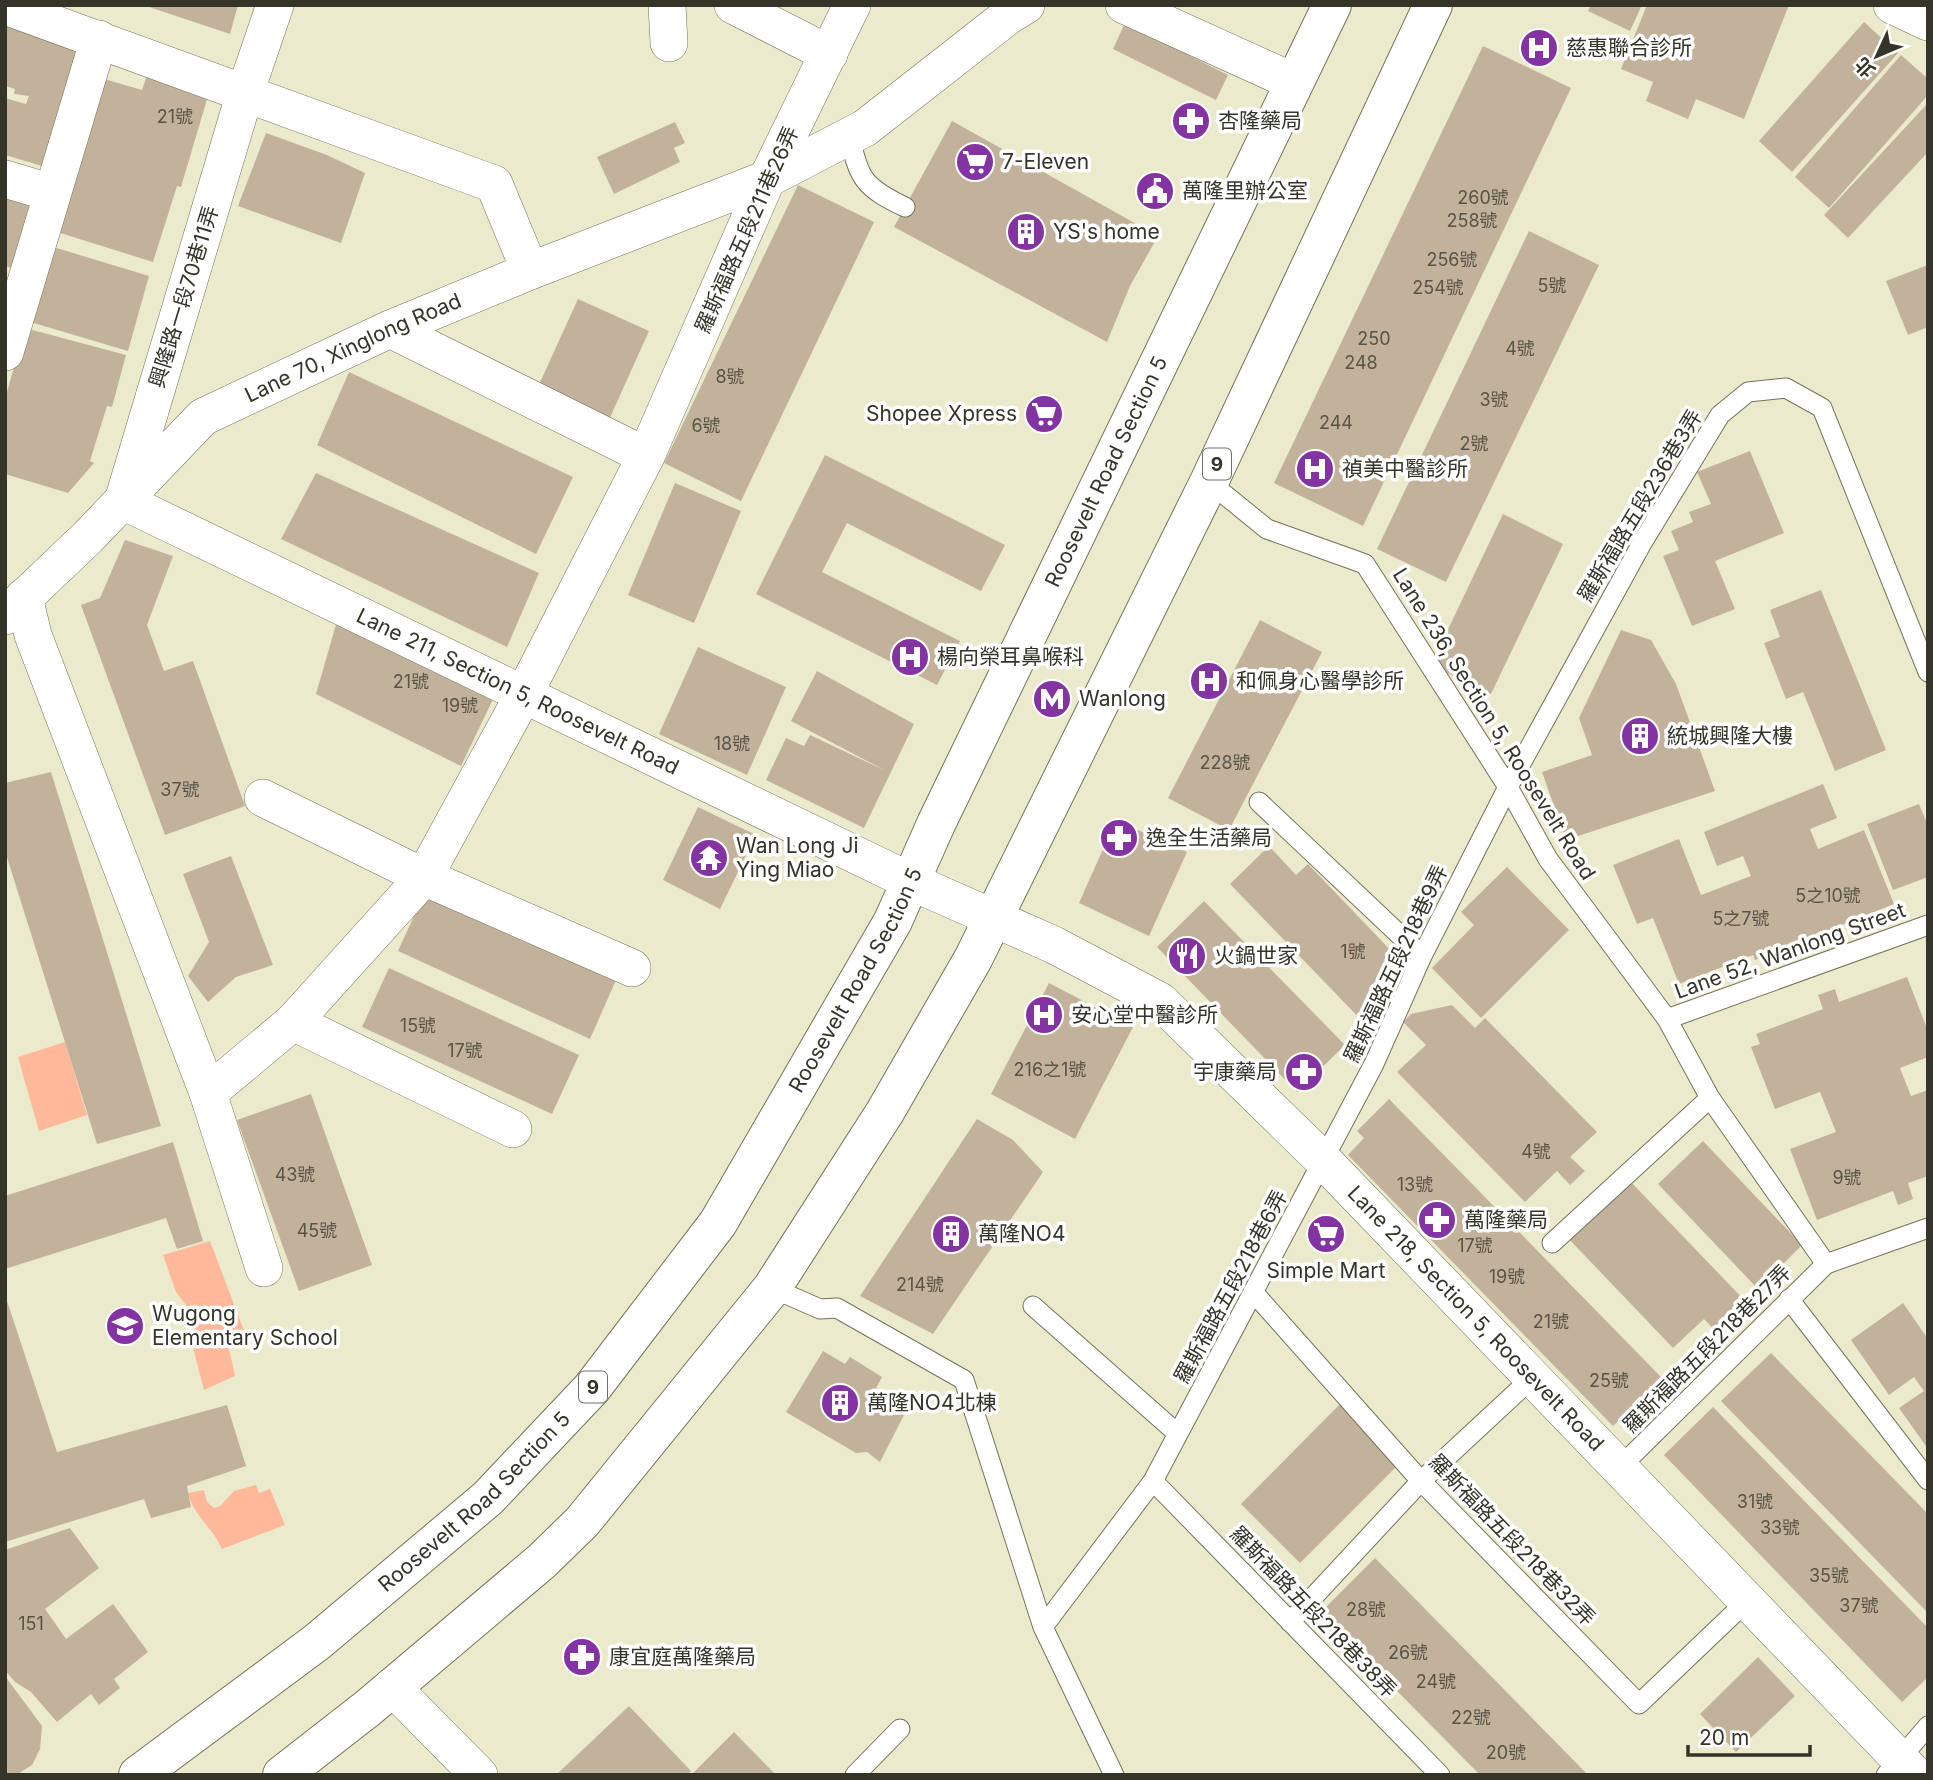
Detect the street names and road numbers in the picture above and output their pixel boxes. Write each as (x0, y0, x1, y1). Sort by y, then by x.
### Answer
street label: 羅斯福路五段211巷26弄 (690, 123, 803, 337)
street label: 興隆路一段70巷11弄 (144, 203, 223, 391)
street label: Lane 70, Xinglong Road (241, 288, 465, 408)
street label: Roosevelt Road Section 5 (1040, 352, 1172, 591)
street label: 羅斯福路五段236巷3弄 (1572, 405, 1707, 606)
road number: 9 (1203, 449, 1231, 480)
street label: Lane 236, Section 5, Roosevelt Road (1388, 563, 1601, 884)
street label: Lane 211, Section 5, Roosevelt Road (353, 603, 683, 779)
street label: 羅斯福路五段218巷9弄 (1339, 861, 1452, 1067)
street label: Roosevelt Road Section 5 (783, 864, 927, 1097)
street label: Lane 52, Wanlong Street (1671, 897, 1909, 1004)
street label: Lane 218, Section 5, Roosevelt Road (1343, 1180, 1609, 1456)
street label: 羅斯福路五段218巷6弄 (1169, 1186, 1292, 1388)
street label: 羅斯福路五段218巷27弄 (1618, 1260, 1796, 1438)
road number: 9 (579, 1372, 607, 1402)
street label: Roosevelt Road Section 5 (373, 1406, 575, 1597)
street label: 羅斯福路五段218巷32弄 (1424, 1449, 1601, 1630)
street label: 羅斯福路五段218巷38弄 (1225, 1521, 1402, 1702)

